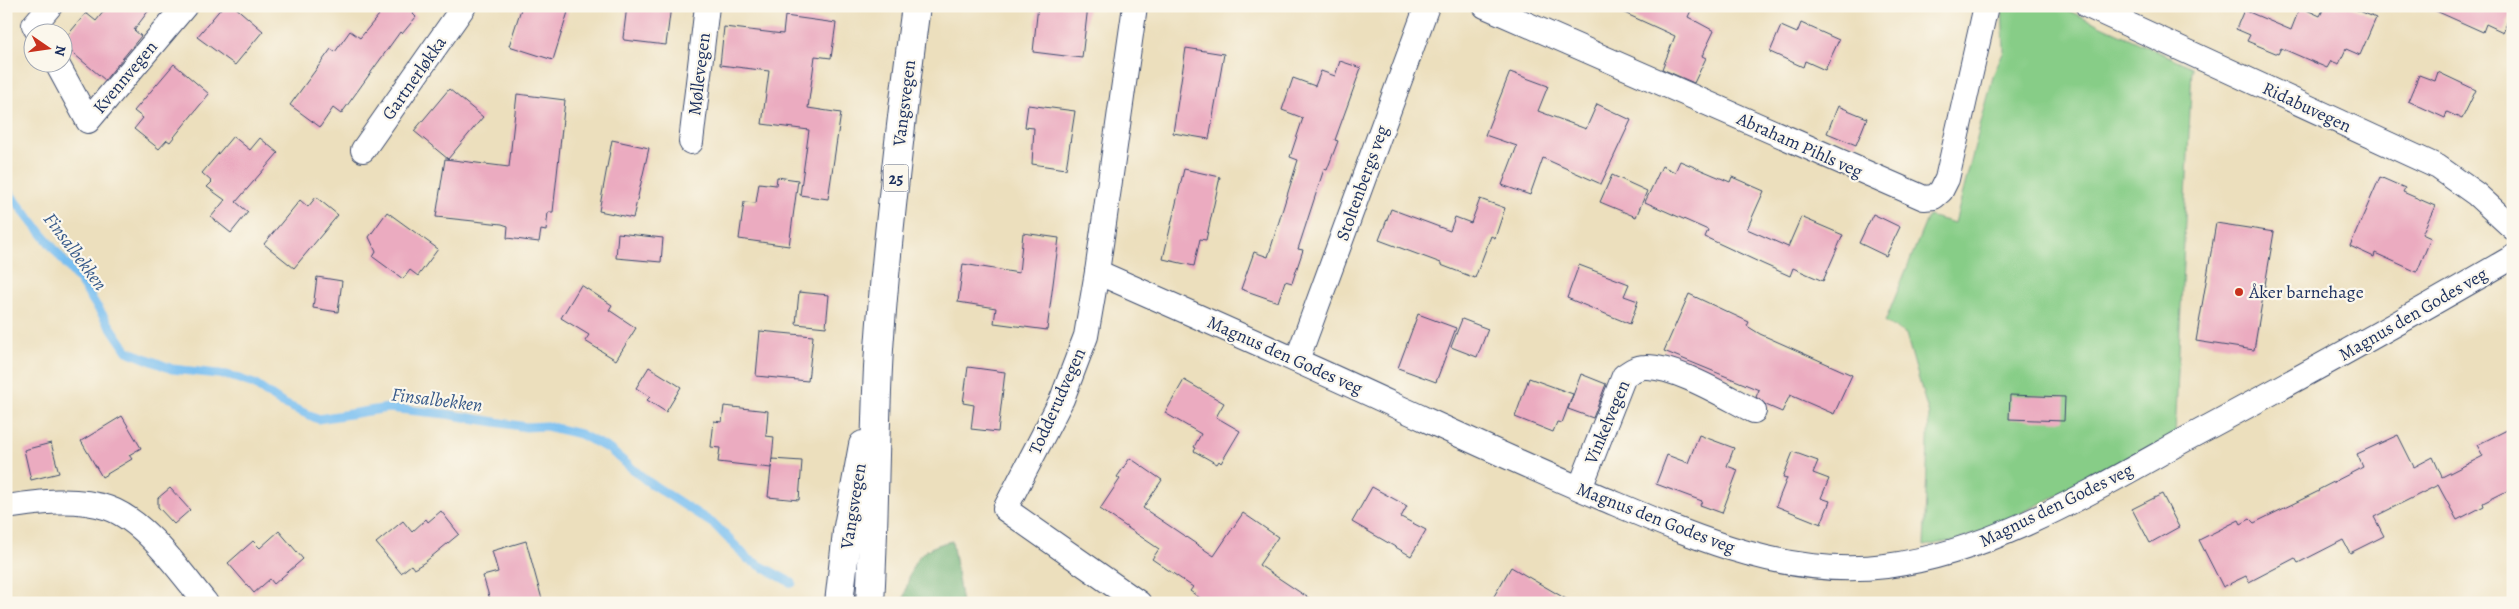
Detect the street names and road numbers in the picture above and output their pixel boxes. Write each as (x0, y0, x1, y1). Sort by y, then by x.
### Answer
street label: Gartnerløkka (376, 31, 452, 125)
street label: Møllevegen (682, 31, 716, 117)
street label: Kvennvegen (87, 35, 163, 119)
street label: Vangsvegen (887, 58, 921, 148)
street label: Ridabuvegen (2259, 76, 2355, 138)
street label: Abraham Pihls veg (1732, 106, 1867, 183)
street label: Stoltenbergs veg (1330, 122, 1394, 244)
road number: 25 (884, 164, 908, 192)
street label: Magnus den Godes veg (2334, 262, 2492, 366)
street label: Magnus den Godes veg (1203, 310, 1367, 400)
street label: Todderudvegen (1023, 344, 1091, 458)
street label: Vinkelvegen (1578, 376, 1635, 468)
street label: Magnus den Godes veg (1975, 457, 2137, 553)
street label: Vangsvegen (834, 461, 872, 552)
street label: Magnus den Godes veg (1573, 477, 1739, 559)

